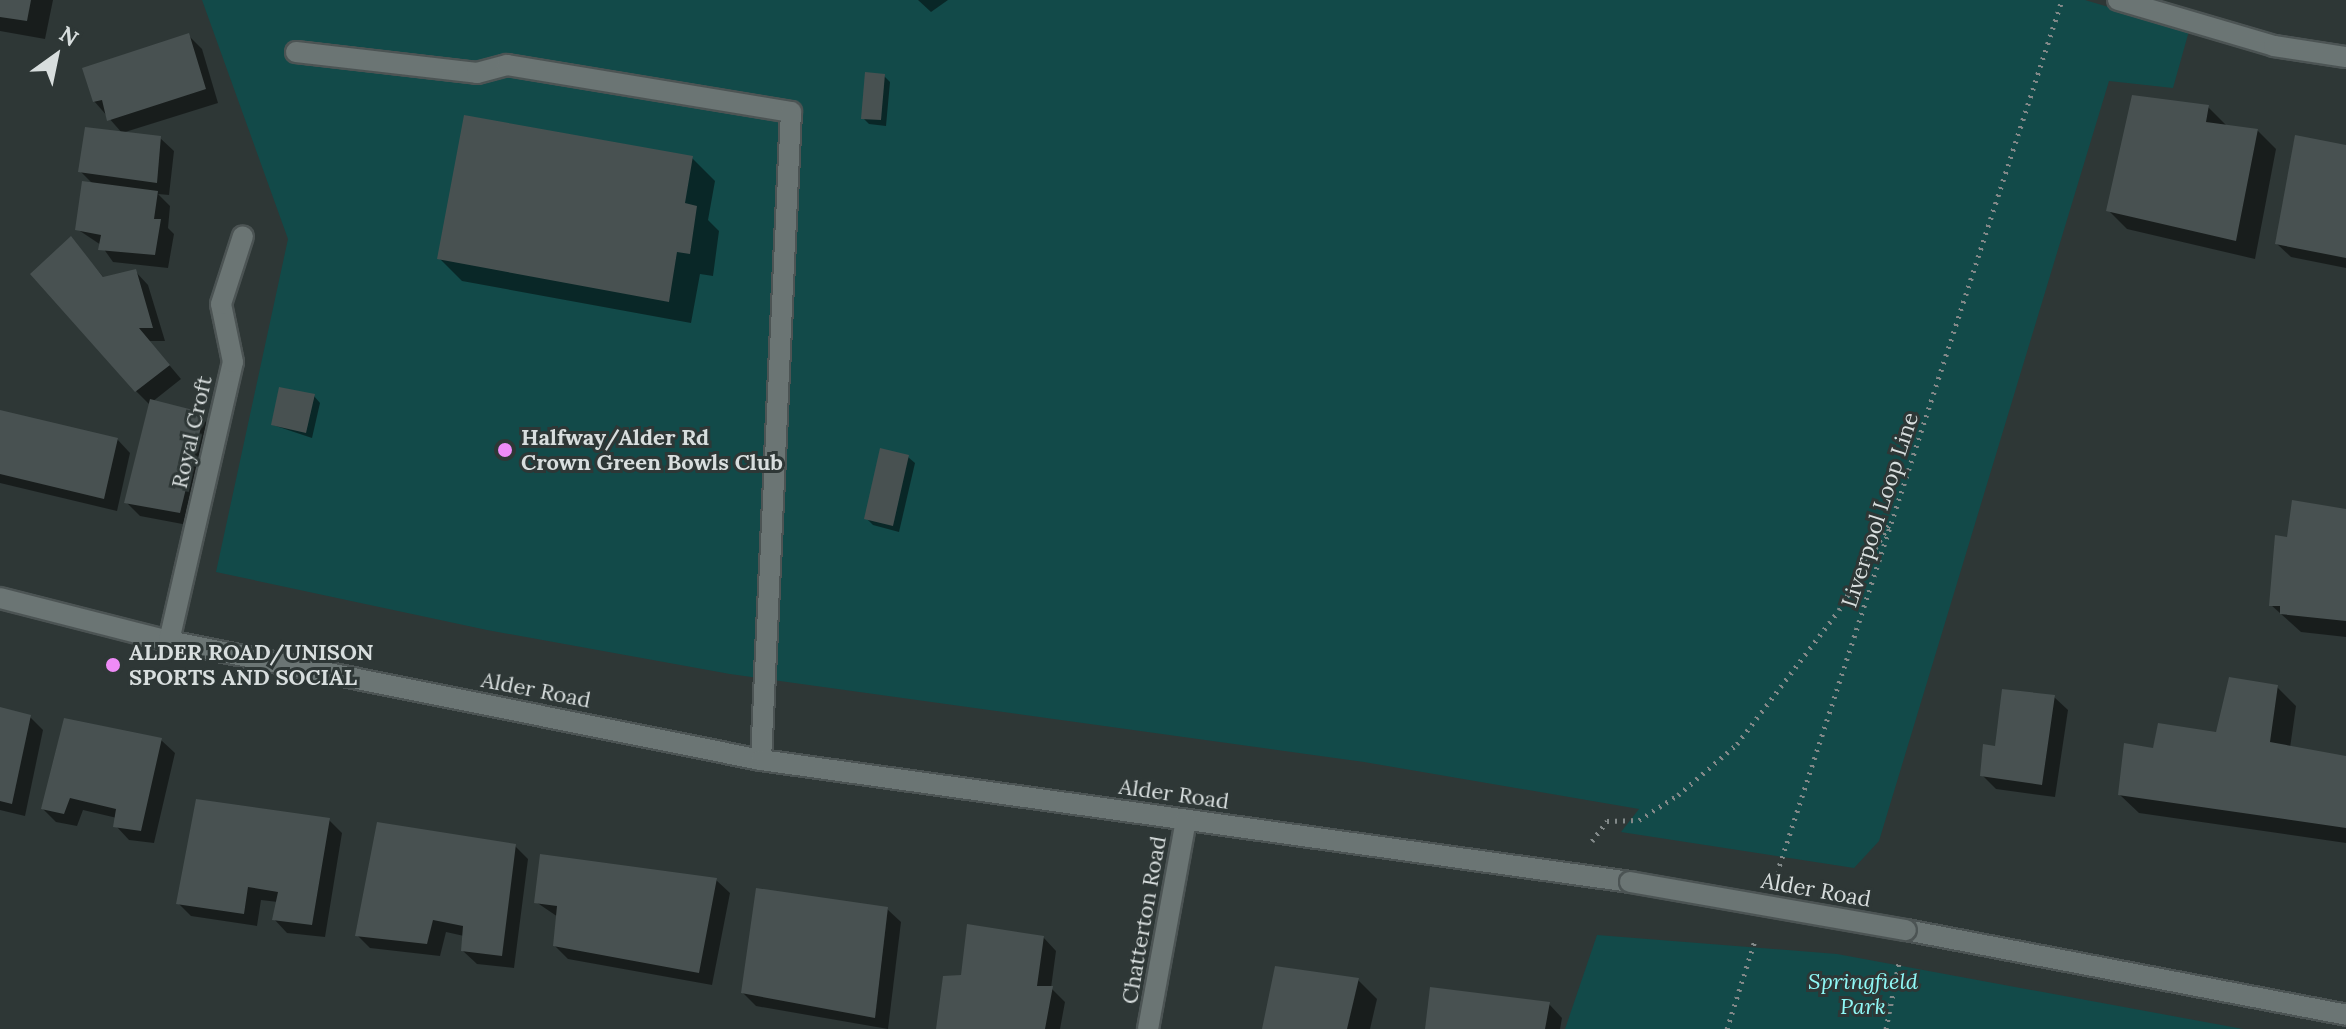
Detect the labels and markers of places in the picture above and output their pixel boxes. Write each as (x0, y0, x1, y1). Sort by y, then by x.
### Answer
place label: Halfway/Alder Rd Crown Green Bowls Club (521, 424, 783, 476)
marker: Halfway/Alder Rd Crown Green Bowls Club (496, 441, 514, 459)
place label: ALDER ROAD/UNISON SPORTS AND SOCIAL (129, 639, 374, 690)
marker: ALDER ROAD/UNISON SPORTS AND SOCIAL (104, 656, 122, 674)

